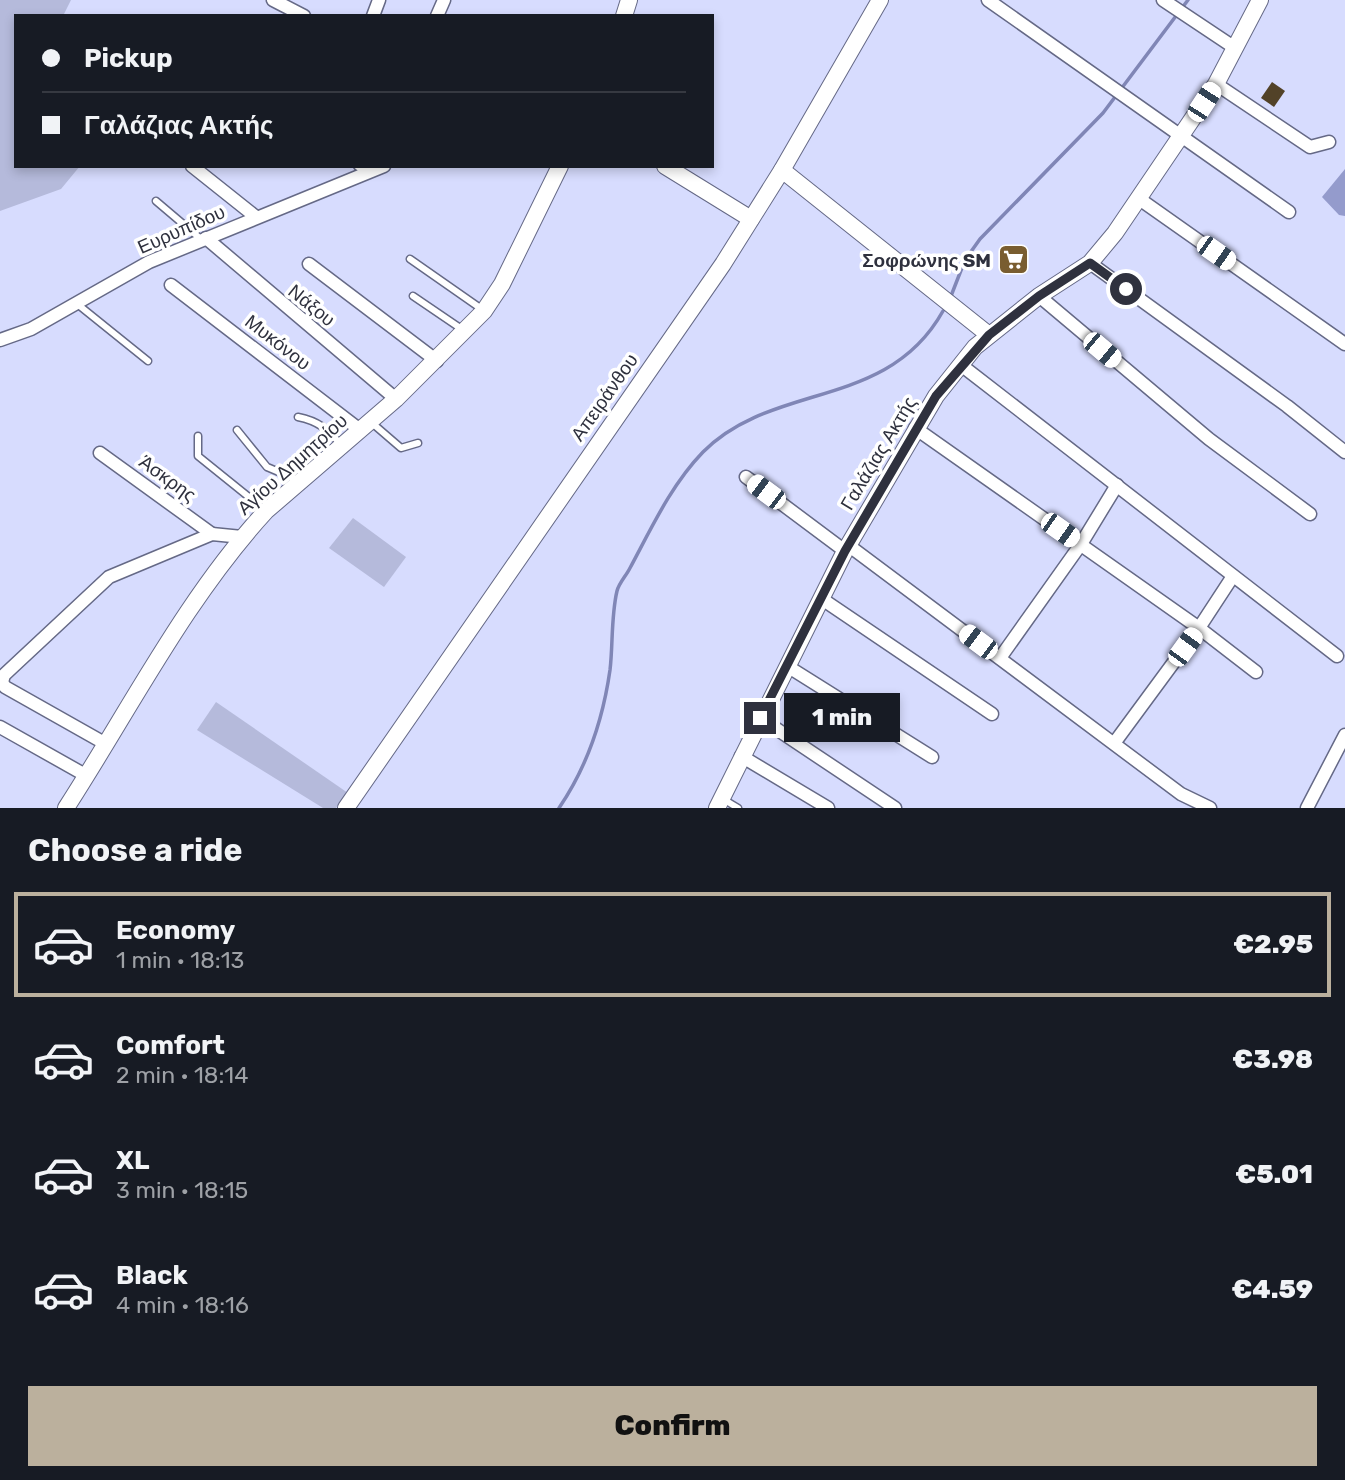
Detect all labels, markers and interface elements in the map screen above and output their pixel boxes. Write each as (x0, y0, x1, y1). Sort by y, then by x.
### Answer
text: Pickup (84, 43, 173, 74)
car (1184, 79, 1225, 125)
text: Γαλάζιας Ακτής (84, 110, 274, 141)
street label: Ευρυπίδου (134, 200, 228, 259)
car (1193, 232, 1240, 274)
supermarket icon: Σοφρώνης SM (997, 243, 1031, 277)
place label: Σοφρώνης SM (862, 249, 991, 272)
route start (1110, 273, 1142, 305)
street label: Νάξου (284, 280, 340, 331)
street label: Μυκόνου (240, 310, 315, 375)
car (1080, 328, 1125, 372)
street label: Απειράνθου (566, 349, 643, 445)
street label: Γαλάζιας Ακτής (836, 392, 921, 514)
street label: Αγίου Δημητρίου (233, 409, 352, 520)
street label: Άσκρης (135, 450, 201, 507)
car (743, 471, 790, 513)
car (1037, 509, 1084, 551)
car (955, 621, 1002, 663)
car (1165, 624, 1206, 670)
callout: 1 min (784, 694, 900, 742)
route end (744, 702, 776, 734)
text: 1 min (812, 703, 872, 731)
text: Choose a ride (28, 831, 242, 869)
icon: car (32, 913, 95, 976)
text: Economy (116, 915, 235, 946)
text: €2.95 (1233, 929, 1313, 960)
text: 1 min · 18:13 (116, 946, 244, 974)
icon: car (32, 1028, 95, 1091)
text: Comfort (116, 1030, 225, 1061)
text: €3.98 (1232, 1044, 1313, 1075)
text: 2 min · 18:14 (116, 1061, 248, 1089)
icon: car (32, 1143, 95, 1206)
text: XL (116, 1145, 149, 1176)
text: €5.01 (1235, 1159, 1313, 1190)
text: 3 min · 18:15 (116, 1176, 248, 1204)
icon: car (32, 1258, 95, 1321)
text: Black (116, 1260, 188, 1291)
text: €4.59 (1231, 1274, 1313, 1305)
text: 4 min · 18:16 (116, 1291, 249, 1319)
button: Confirm (28, 1386, 1317, 1466)

